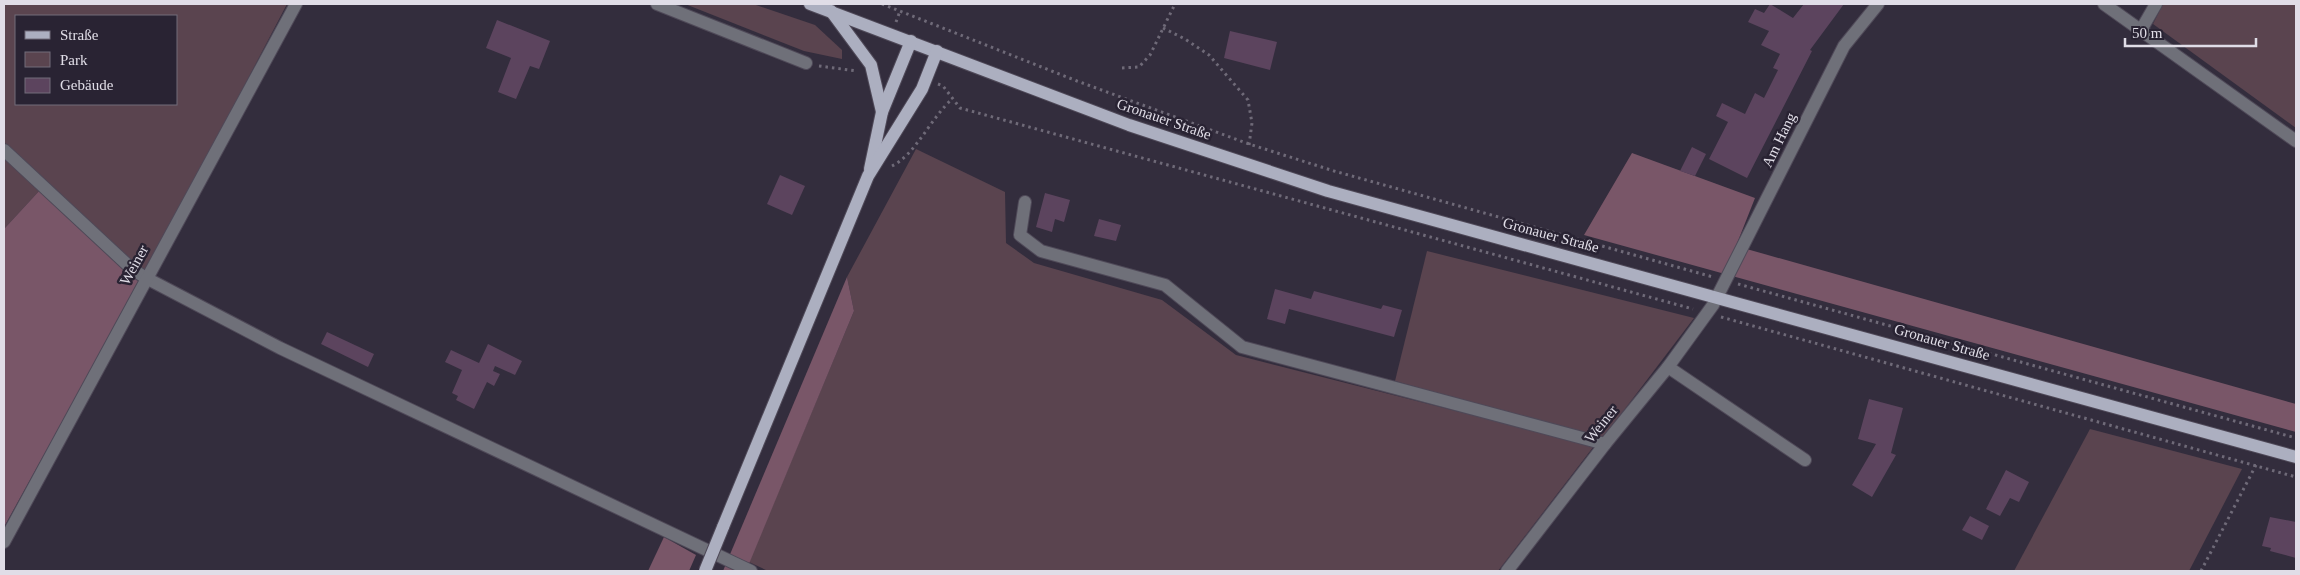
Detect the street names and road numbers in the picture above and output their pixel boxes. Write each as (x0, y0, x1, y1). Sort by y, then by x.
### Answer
street label: Gronauer Straße (1115, 95, 1214, 143)
street label: Am Hang (1759, 110, 1799, 170)
street label: Gronauer Straße (1501, 214, 1601, 256)
street label: Weiner (117, 242, 151, 288)
street label: Gronauer Straße (1892, 321, 1992, 363)
street label: Weiner (1581, 402, 1621, 446)

